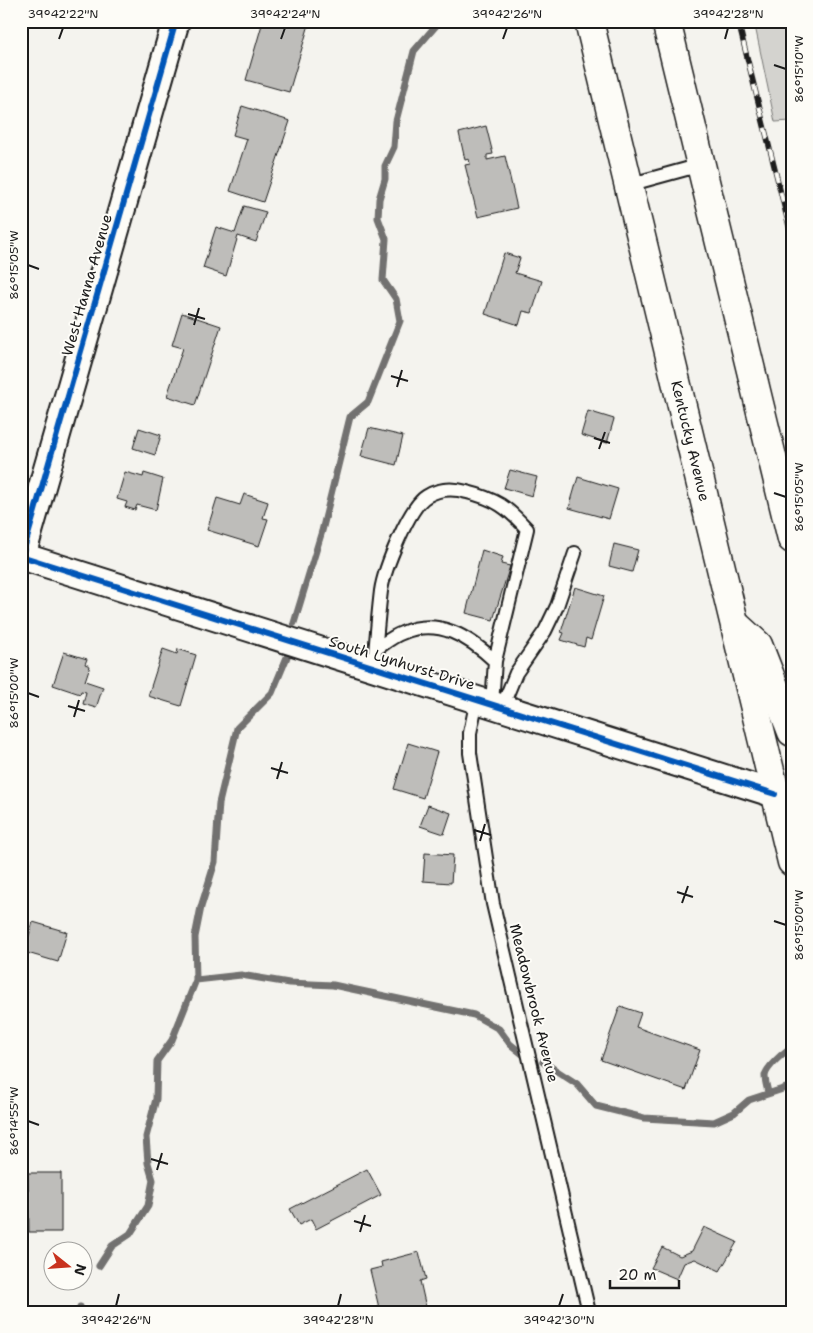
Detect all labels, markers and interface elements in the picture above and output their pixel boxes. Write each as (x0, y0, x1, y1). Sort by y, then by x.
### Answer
text: 39°42'22"N (28, 6, 98, 22)
text: 39°42'24"N (250, 6, 320, 22)
text: 39°42'26"N (472, 6, 542, 22)
text: 39°42'28"N (692, 6, 764, 22)
text: 86°15'10"W (791, 35, 807, 103)
street label: West Hanna Avenue (57, 212, 117, 358)
text: 86°15'05"W (6, 230, 22, 300)
street label: Kentucky Avenue (666, 378, 715, 503)
text: 86°15'05"W (791, 462, 807, 532)
street label: South Lynhurst Drive (327, 631, 477, 695)
text: 86°15'00"W (6, 658, 22, 728)
text: 86°15'00"W (791, 890, 807, 960)
street label: Meadowbrook Avenue (505, 922, 563, 1084)
text: 86°14'55"W (6, 1086, 22, 1156)
north arrow (42, 1240, 92, 1290)
scale bar (610, 1258, 679, 1290)
text: N (70, 1262, 91, 1278)
text: 20 m (618, 1265, 657, 1285)
text: 39°42'26"N (81, 1312, 151, 1328)
text: 39°42'28"N (302, 1312, 374, 1328)
text: 39°42'30"N (523, 1312, 595, 1328)

